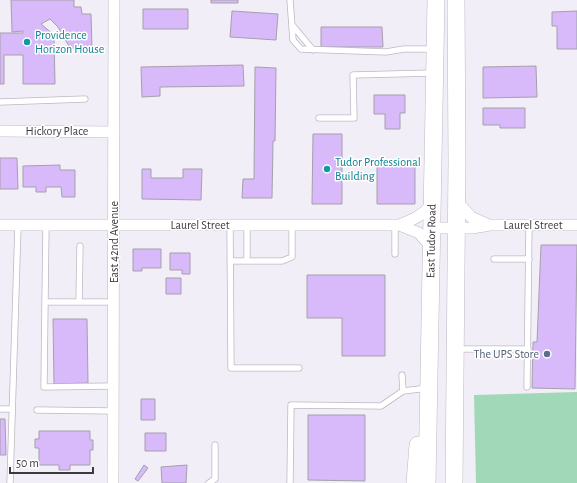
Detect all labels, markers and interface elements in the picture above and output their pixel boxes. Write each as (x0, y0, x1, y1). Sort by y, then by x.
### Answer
place label: Providence Horizon House (35, 29, 104, 55)
marker: Providence Horizon House (22, 37, 32, 47)
street label: Hickory Place (26, 125, 88, 138)
place label: Tudor Professional Building (335, 156, 421, 182)
marker: Tudor Professional Building (322, 164, 332, 174)
street label: East 42nd Avenue (108, 201, 120, 283)
street label: East Tudor Road (424, 204, 438, 278)
street label: Laurel Street (170, 219, 230, 231)
street label: Laurel Street (503, 219, 563, 231)
place label: The UPS Store (474, 348, 539, 360)
marker: The UPS Store (542, 349, 552, 359)
scale bar (10, 449, 93, 475)
text: 50 m (16, 457, 39, 469)

